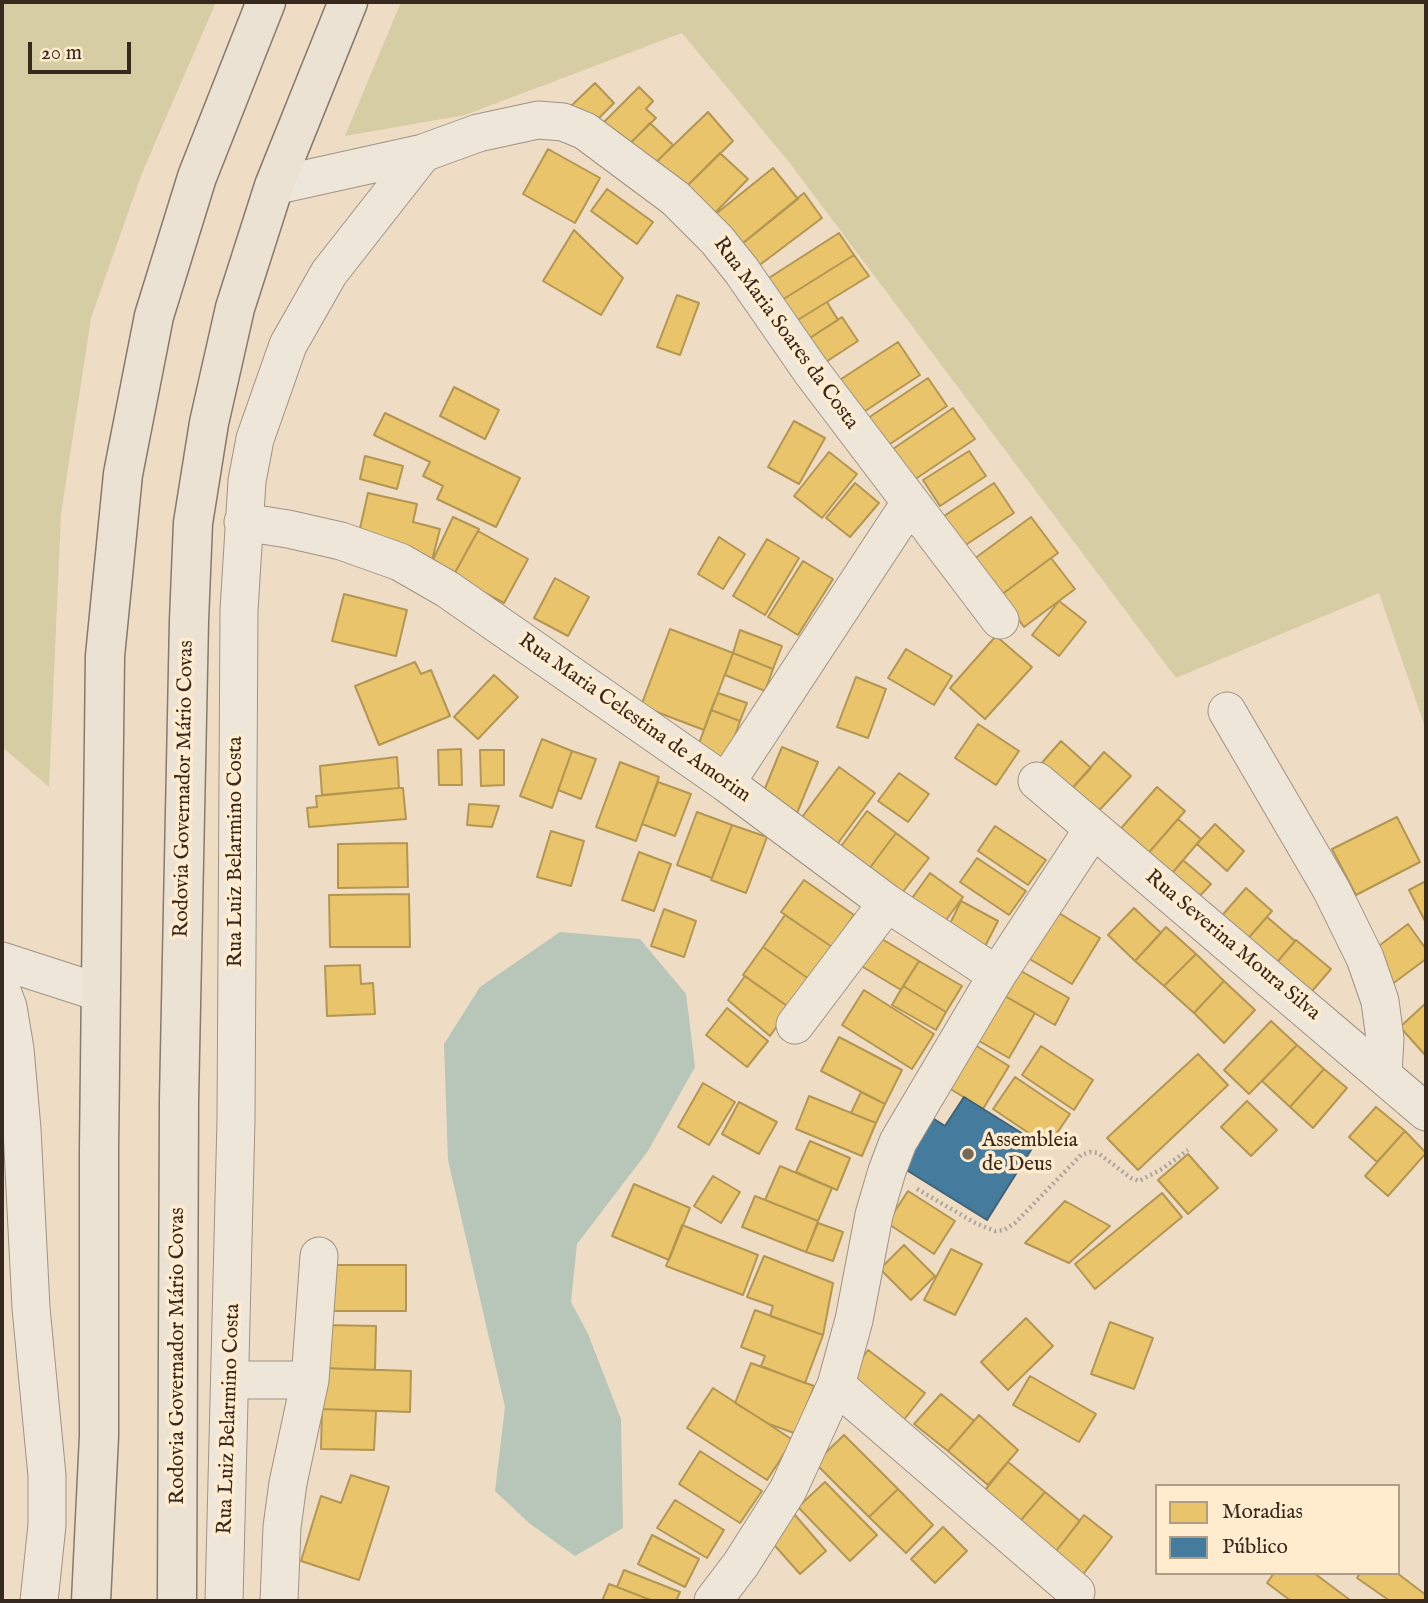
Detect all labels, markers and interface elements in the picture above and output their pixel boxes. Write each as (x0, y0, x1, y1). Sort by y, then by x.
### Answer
scale bar (32, 28, 135, 72)
text: 20 m (41, 40, 82, 67)
street label: Rua Maria Soares da Costa (707, 233, 863, 435)
street label: Rua Maria Celestina de Amorim (513, 629, 755, 809)
street label: Rodovia Governador Mário Covas (170, 640, 200, 938)
street label: Rua Luiz Belarmino Costa (224, 736, 250, 968)
street label: Rua Severina Moura Silva (1139, 865, 1325, 1027)
place label: Assembleia de Deus (982, 1129, 1078, 1179)
marker: Assembleia de Deus (960, 1146, 976, 1162)
street label: Rodovia Governador Mário Covas (166, 1207, 192, 1505)
street label: Rua Luiz Belarmino Costa (213, 1303, 247, 1535)
legend (1155, 1484, 1400, 1575)
text: Moradias (1222, 1499, 1303, 1526)
text: Público (1222, 1534, 1288, 1561)

